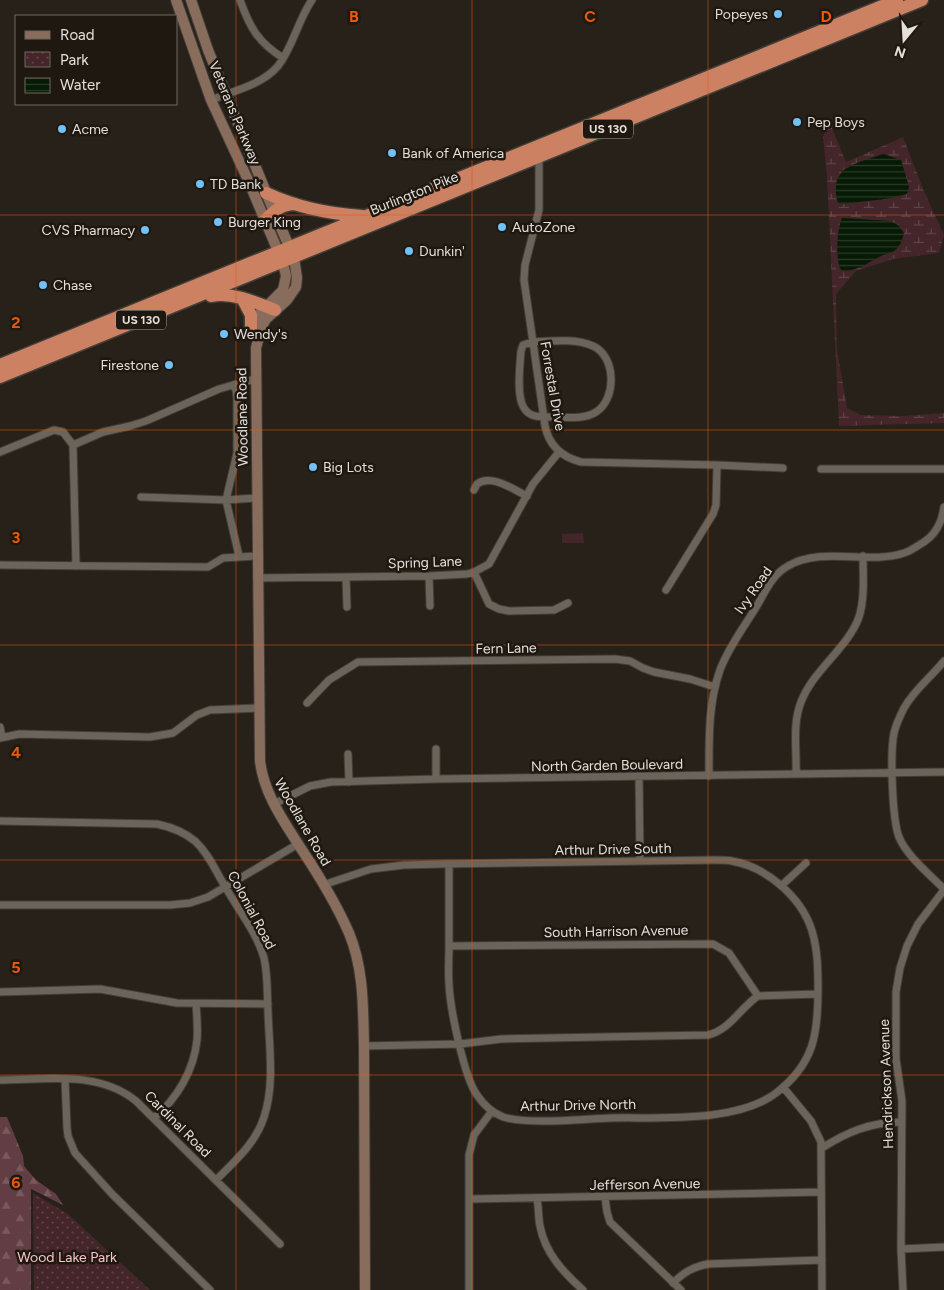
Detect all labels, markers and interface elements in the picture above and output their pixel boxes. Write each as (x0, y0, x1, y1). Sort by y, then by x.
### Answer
place label: Popeyes (715, 6, 768, 23)
text: B (349, 7, 359, 26)
text: C (584, 7, 596, 26)
text: D (820, 7, 832, 26)
marker: Popeyes (772, 8, 784, 20)
legend (15, 15, 178, 105)
north arrow (879, 15, 929, 65)
text: Road (60, 26, 95, 44)
text: N (892, 42, 908, 62)
text: Park (60, 51, 89, 69)
street label: Veterans Parkway (205, 59, 264, 168)
text: Water (60, 76, 100, 94)
place label: Pep Boys (807, 114, 865, 131)
marker: Pep Boys (791, 116, 803, 128)
road number: US 130 (583, 120, 633, 138)
place label: Acme (72, 121, 109, 138)
marker: Acme (56, 123, 68, 135)
place label: Bank of America (402, 145, 504, 162)
marker: Bank of America (386, 147, 398, 159)
street label: Burlington Pike (368, 168, 461, 219)
place label: TD Bank (210, 176, 261, 193)
marker: TD Bank (194, 178, 206, 190)
place label: Burger King (228, 214, 301, 231)
marker: Burger King (212, 216, 224, 228)
place label: AutoZone (512, 219, 576, 236)
marker: AutoZone (496, 221, 508, 233)
place label: CVS Pharmacy (42, 222, 136, 239)
marker: CVS Pharmacy (139, 224, 151, 236)
place label: Dunkin' (419, 243, 465, 260)
marker: Dunkin' (403, 245, 415, 257)
place label: Chase (53, 277, 93, 294)
marker: Chase (37, 279, 49, 291)
road number: US 130 (116, 310, 166, 330)
text: 2 (11, 313, 21, 332)
place label: Wendy's (234, 326, 287, 343)
marker: Wendy's (218, 328, 230, 340)
street label: Forrestal Drive (536, 340, 569, 433)
place label: Firestone (100, 357, 159, 374)
marker: Firestone (163, 359, 175, 371)
street label: Woodlane Road (233, 368, 252, 466)
place label: Big Lots (323, 459, 374, 476)
marker: Big Lots (307, 461, 319, 473)
text: 3 (12, 528, 21, 547)
street label: Spring Lane (388, 553, 463, 572)
street label: Ivy Road (731, 563, 776, 617)
street label: Fern Lane (475, 639, 537, 658)
text: 4 (11, 743, 21, 762)
street label: North Garden Boulevard (531, 756, 683, 775)
street label: Woodlane Road (271, 775, 335, 869)
street label: Arthur Drive South (554, 840, 672, 859)
street label: Colonial Road (224, 868, 279, 952)
street label: South Harrison Avenue (544, 922, 689, 941)
text: 5 (11, 958, 21, 977)
street label: Hendrickson Avenue (876, 1018, 897, 1149)
street label: Cardinal Road (141, 1088, 214, 1161)
street label: Arthur Drive North (520, 1096, 636, 1115)
text: 6 (11, 1173, 21, 1192)
street label: Jefferson Avenue (589, 1175, 701, 1194)
park label: Wood Lake Park (17, 1249, 117, 1266)

